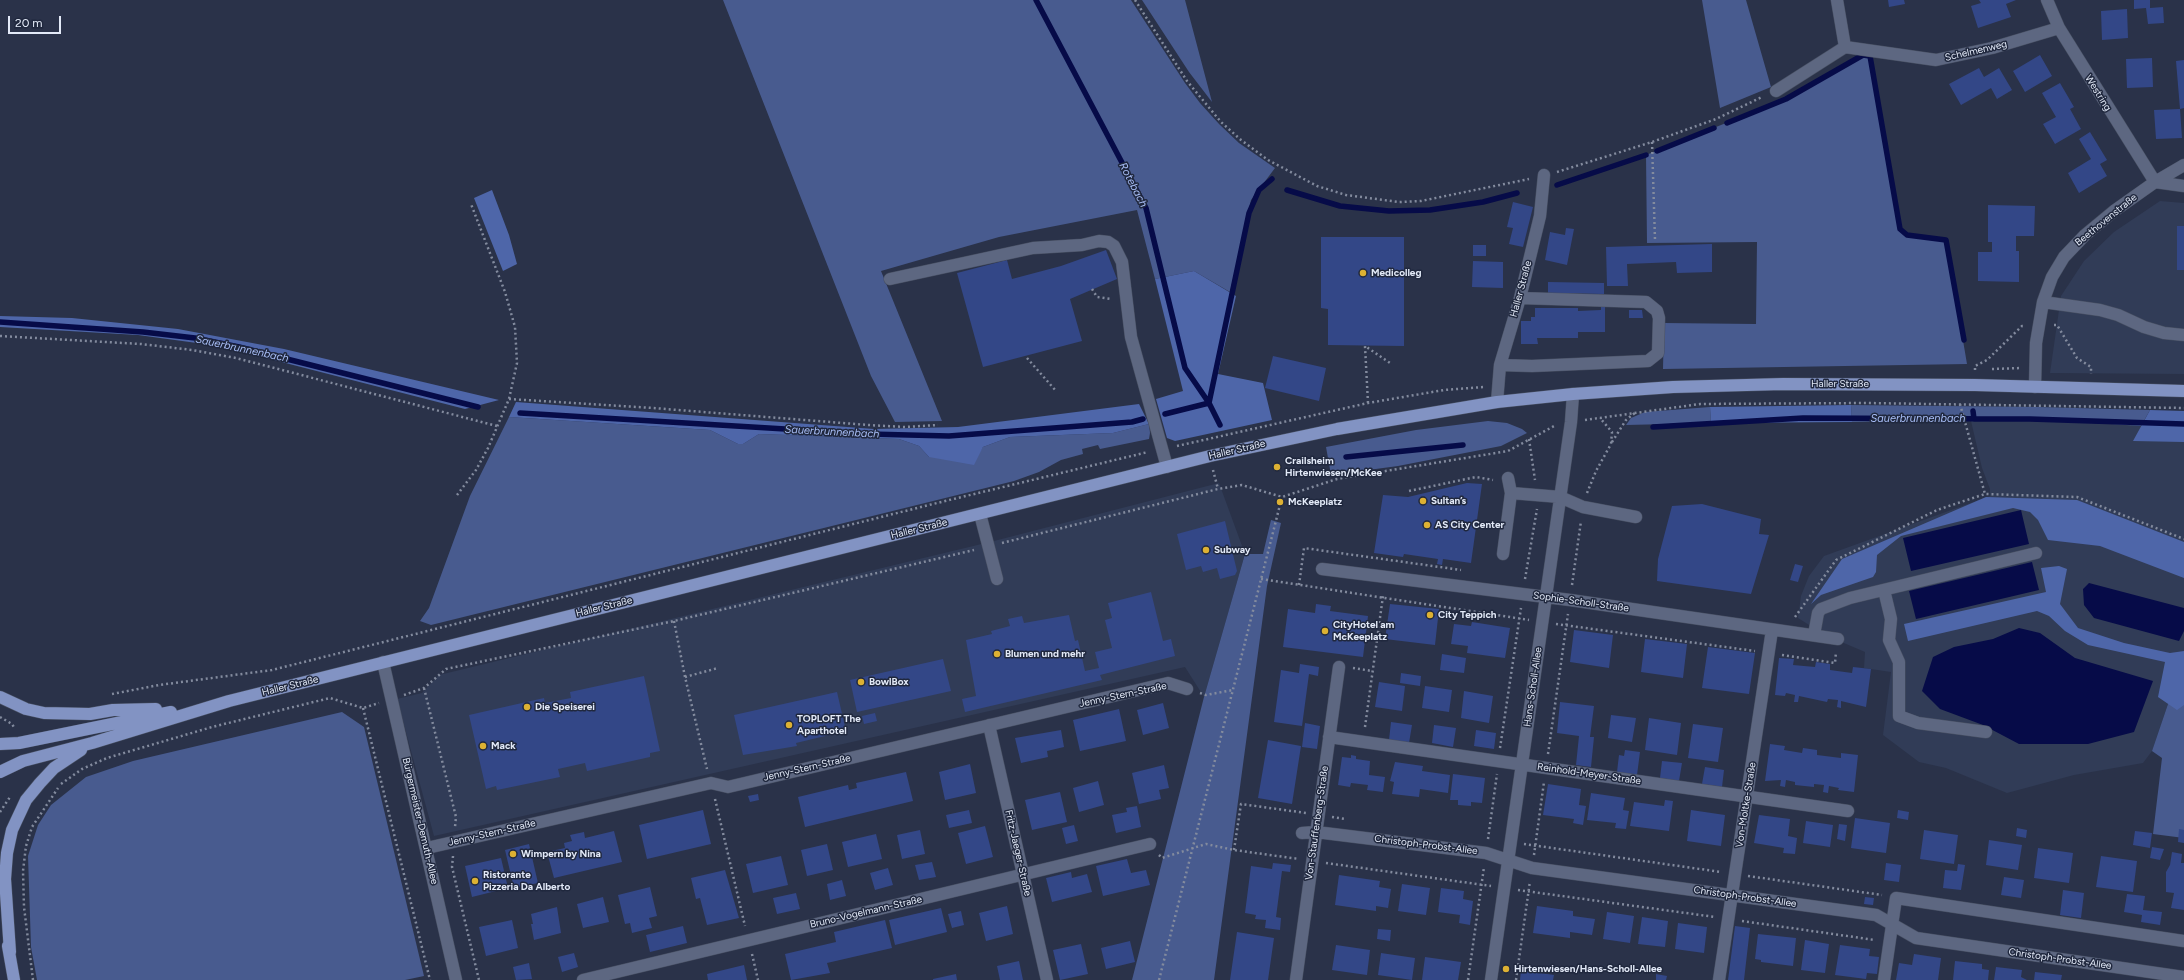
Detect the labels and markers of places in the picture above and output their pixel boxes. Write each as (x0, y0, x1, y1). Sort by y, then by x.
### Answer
place label: Medicolleg (1371, 267, 1421, 279)
marker: Medicolleg (1358, 268, 1368, 278)
place label: Crailsheim Hirtenwiesen/McKee (1285, 455, 1382, 478)
marker: Crailsheim Hirtenwiesen/McKee (1272, 462, 1282, 472)
place label: Sultan’s (1431, 495, 1466, 507)
place label: McKeeplatz (1288, 496, 1342, 508)
marker: Sultan’s (1418, 496, 1428, 506)
marker: McKeeplatz (1275, 497, 1285, 507)
place label: AS City Center (1435, 519, 1504, 531)
marker: AS City Center (1422, 520, 1432, 530)
place label: Subway (1214, 544, 1251, 556)
marker: Subway (1201, 545, 1211, 555)
place label: City Teppich (1438, 609, 1497, 621)
marker: City Teppich (1425, 610, 1435, 620)
place label: CityHotel am McKeeplatz (1333, 619, 1394, 642)
marker: CityHotel am McKeeplatz (1320, 626, 1330, 636)
place label: Blumen und mehr (1005, 648, 1085, 660)
marker: Blumen und mehr (992, 649, 1002, 659)
place label: BowlBox (869, 676, 909, 688)
marker: BowlBox (856, 677, 866, 687)
place label: Die Speiserei (535, 701, 595, 713)
marker: Die Speiserei (522, 702, 532, 712)
place label: TOPLOFT The Aparthotel (797, 713, 861, 736)
marker: TOPLOFT The Aparthotel (784, 720, 794, 730)
place label: Mack (491, 740, 516, 752)
marker: Mack (478, 741, 488, 751)
place label: Wimpern by Nina (521, 848, 601, 860)
marker: Wimpern by Nina (508, 849, 518, 859)
place label: Ristorante Pizzeria Da Alberto (483, 869, 570, 892)
marker: Ristorante Pizzeria Da Alberto (470, 876, 480, 886)
place label: Hirtenwiesen/Hans-Scholl-Allee (1514, 963, 1662, 975)
marker: Hirtenwiesen/Hans-Scholl-Allee (1501, 964, 1511, 974)

